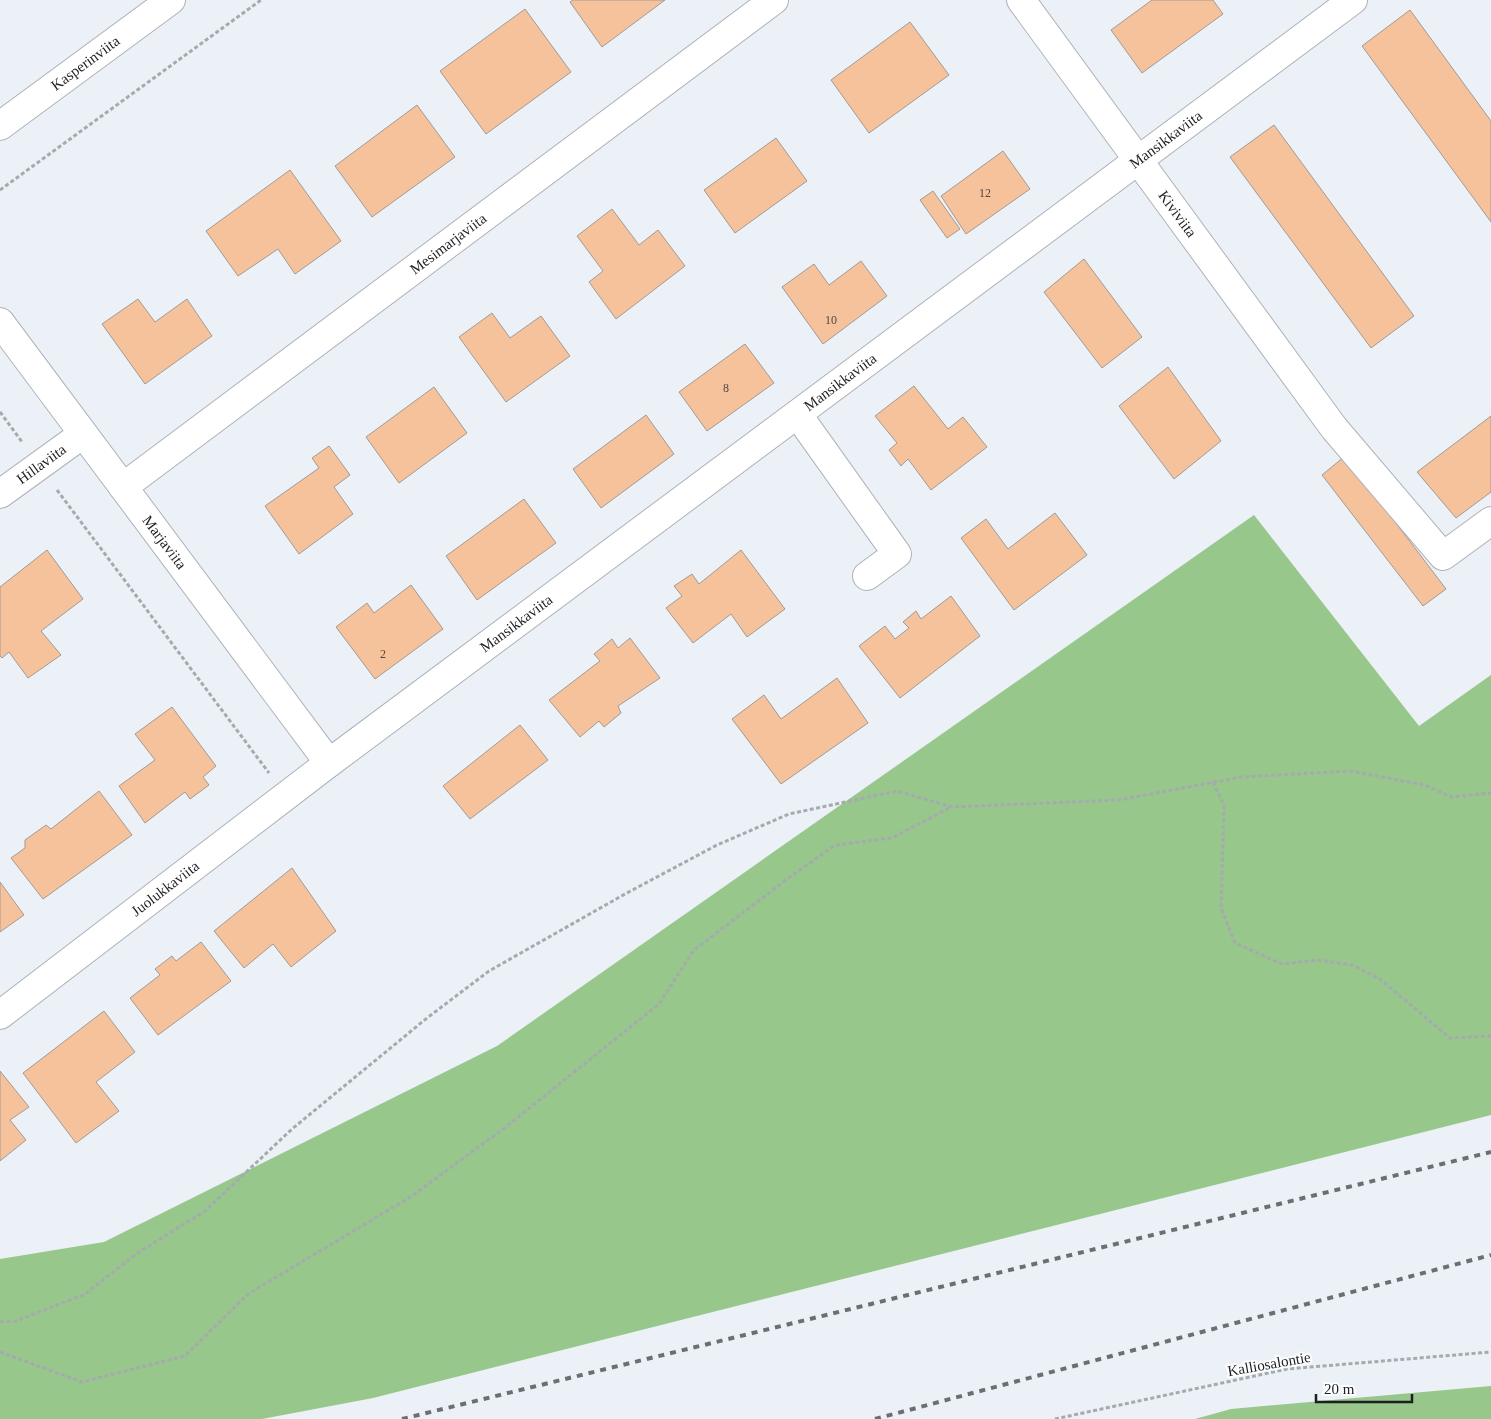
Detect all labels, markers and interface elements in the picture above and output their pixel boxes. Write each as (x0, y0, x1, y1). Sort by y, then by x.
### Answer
street label: Kasperinviita (48, 32, 123, 94)
street label: Mansikkaviita (1127, 107, 1205, 172)
house number: 12 (979, 186, 991, 200)
street label: Kiviviita (1155, 188, 1200, 240)
street label: Mesimarjaviita (407, 210, 490, 277)
house number: 10 (825, 313, 837, 327)
street label: Mansikkaviita (801, 350, 880, 414)
house number: 8 (723, 381, 729, 395)
street label: Hillaviita (14, 441, 69, 487)
street label: Marjaviita (139, 513, 190, 573)
street label: Mansikkaviita (477, 591, 556, 656)
house number: 2 (380, 647, 386, 661)
street label: Juolukkaviita (128, 857, 202, 919)
street label: Kalliosalontie (1226, 1349, 1312, 1379)
scale bar (1316, 1372, 1412, 1404)
text: 20 m (1324, 1381, 1355, 1397)

